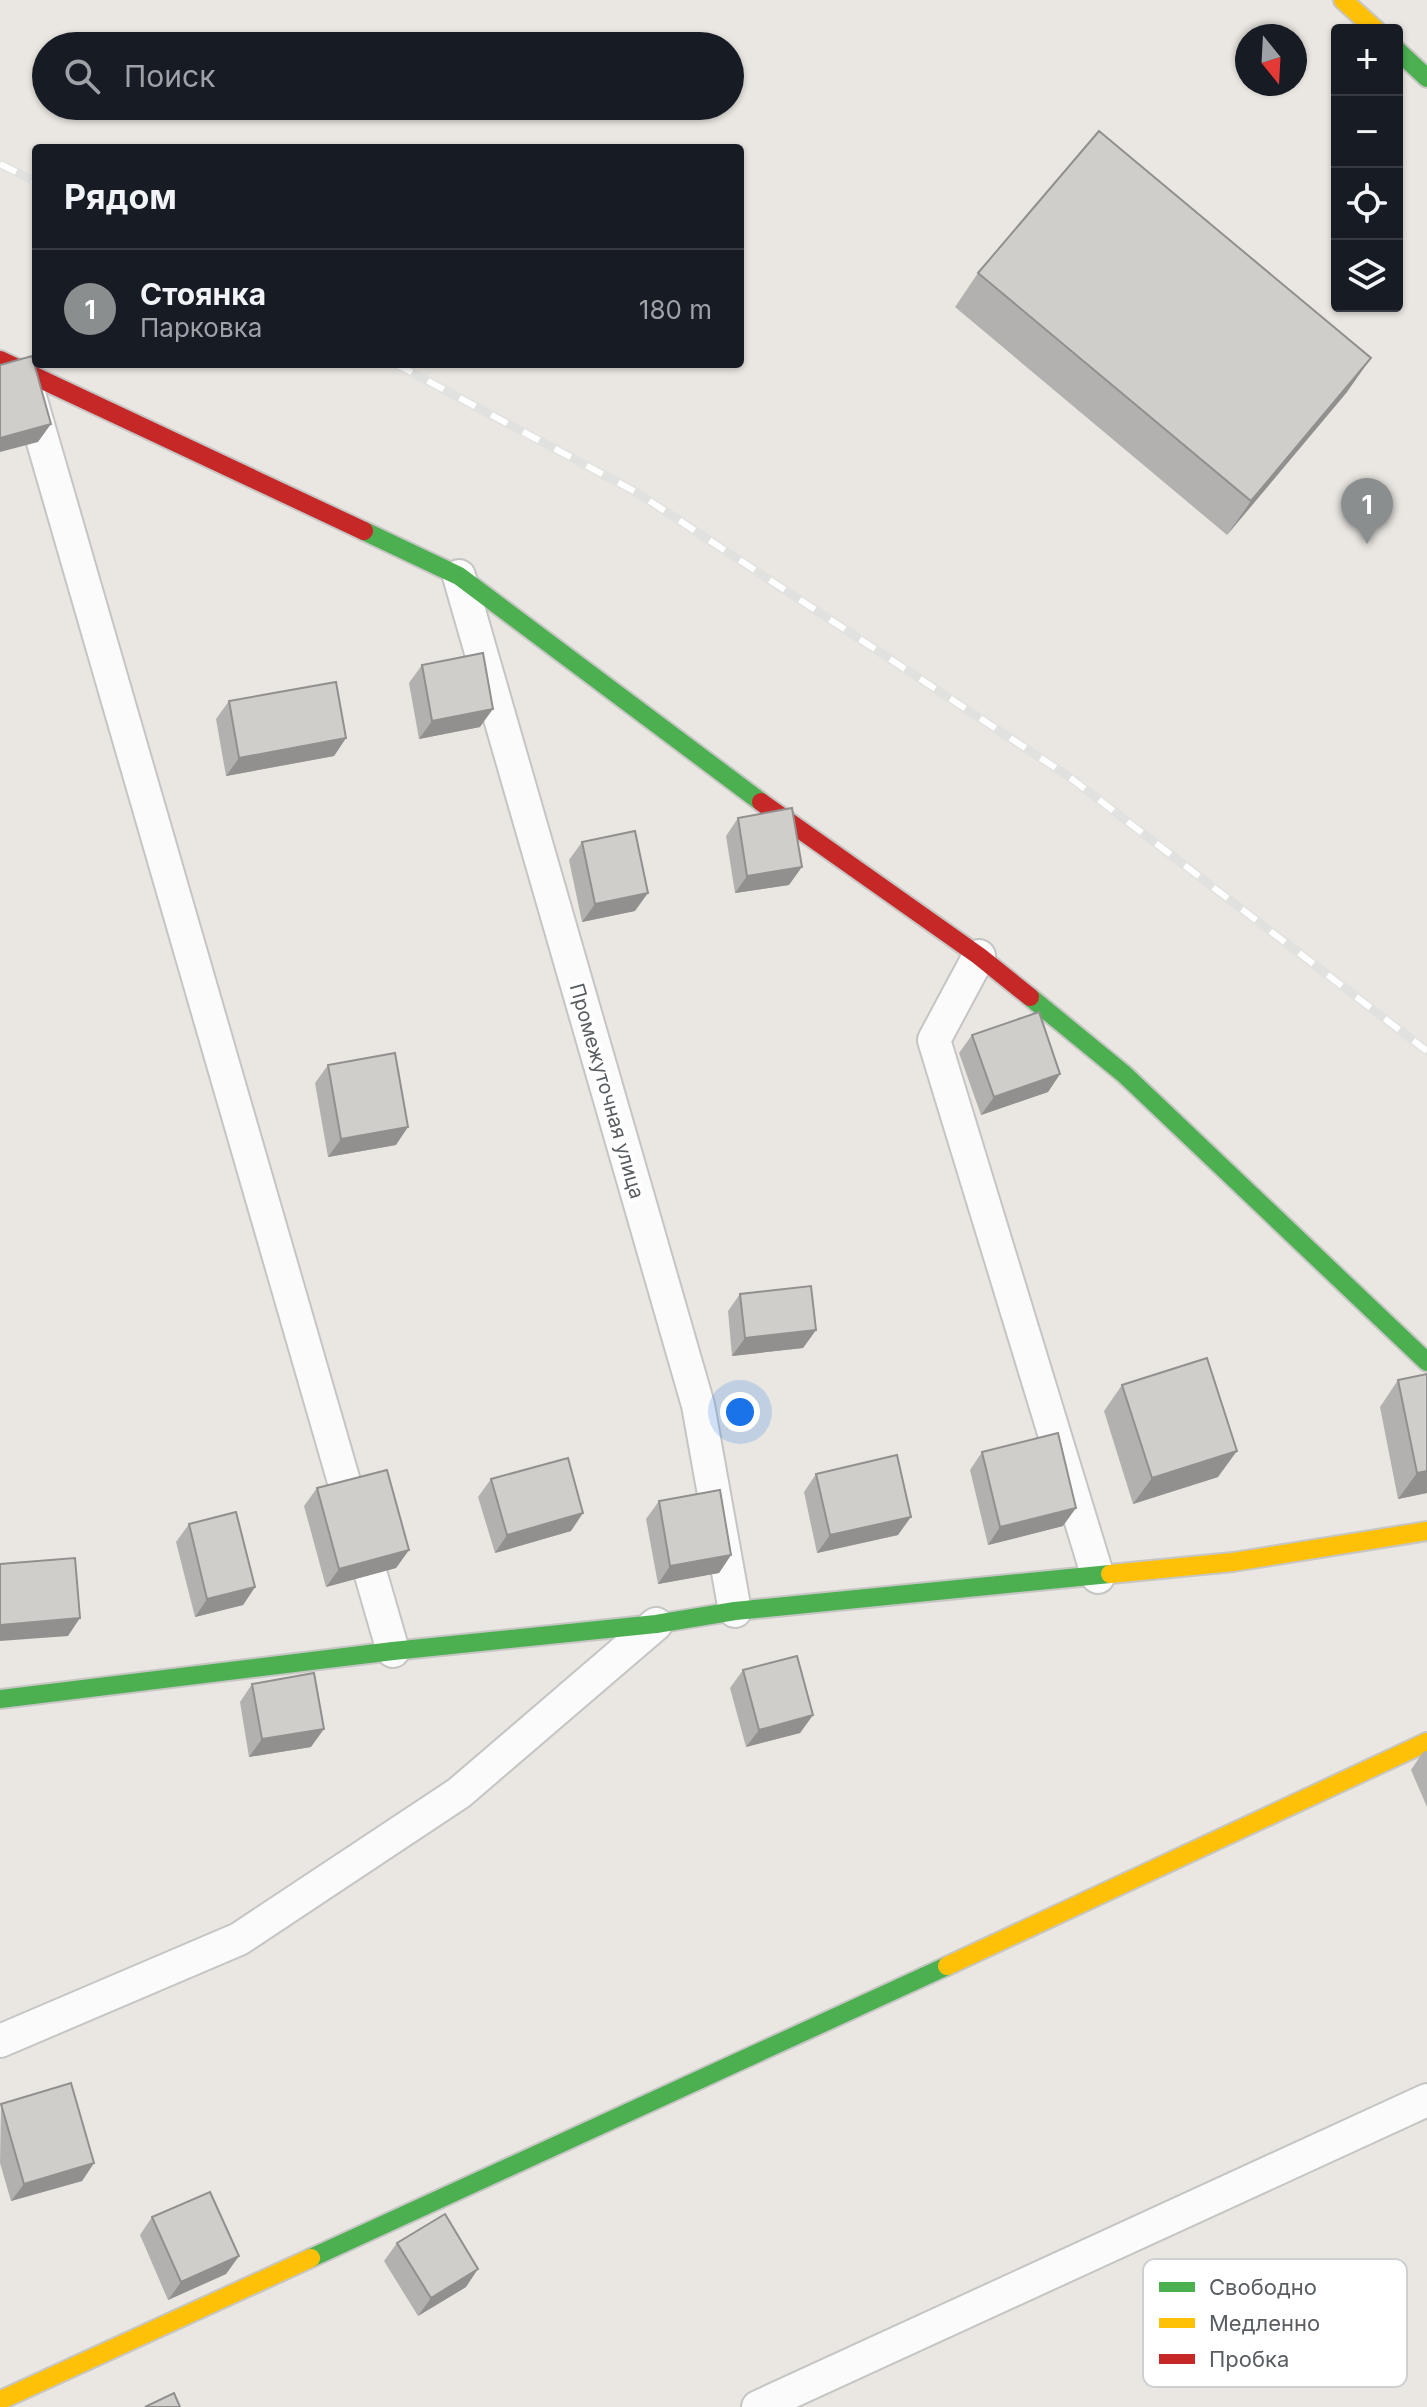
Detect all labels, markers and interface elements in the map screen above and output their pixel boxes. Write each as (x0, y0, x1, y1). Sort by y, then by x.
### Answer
north arrow (1235, 24, 1307, 96)
map controls (1331, 24, 1403, 312)
button: + (1331, 24, 1403, 96)
search box (32, 32, 744, 120)
icon: search (60, 54, 104, 98)
text: Поиск (124, 58, 215, 94)
button: − (1331, 96, 1403, 168)
button: locate (1331, 168, 1403, 240)
text: Рядом (64, 176, 177, 217)
button: layers (1331, 240, 1403, 312)
text: Стоянка (140, 276, 266, 312)
text: 1 (84, 294, 96, 325)
text: 180 m (639, 294, 712, 325)
text: Парковка (140, 312, 262, 343)
pin: 1 (1341, 478, 1393, 544)
street label: Промежуточная улица (565, 981, 649, 1201)
your location (720, 1392, 760, 1432)
legend (1143, 2259, 1407, 2387)
text: Свободно (1209, 2274, 1317, 2300)
text: Медленно (1209, 2310, 1320, 2336)
text: Пробка (1209, 2346, 1289, 2372)

